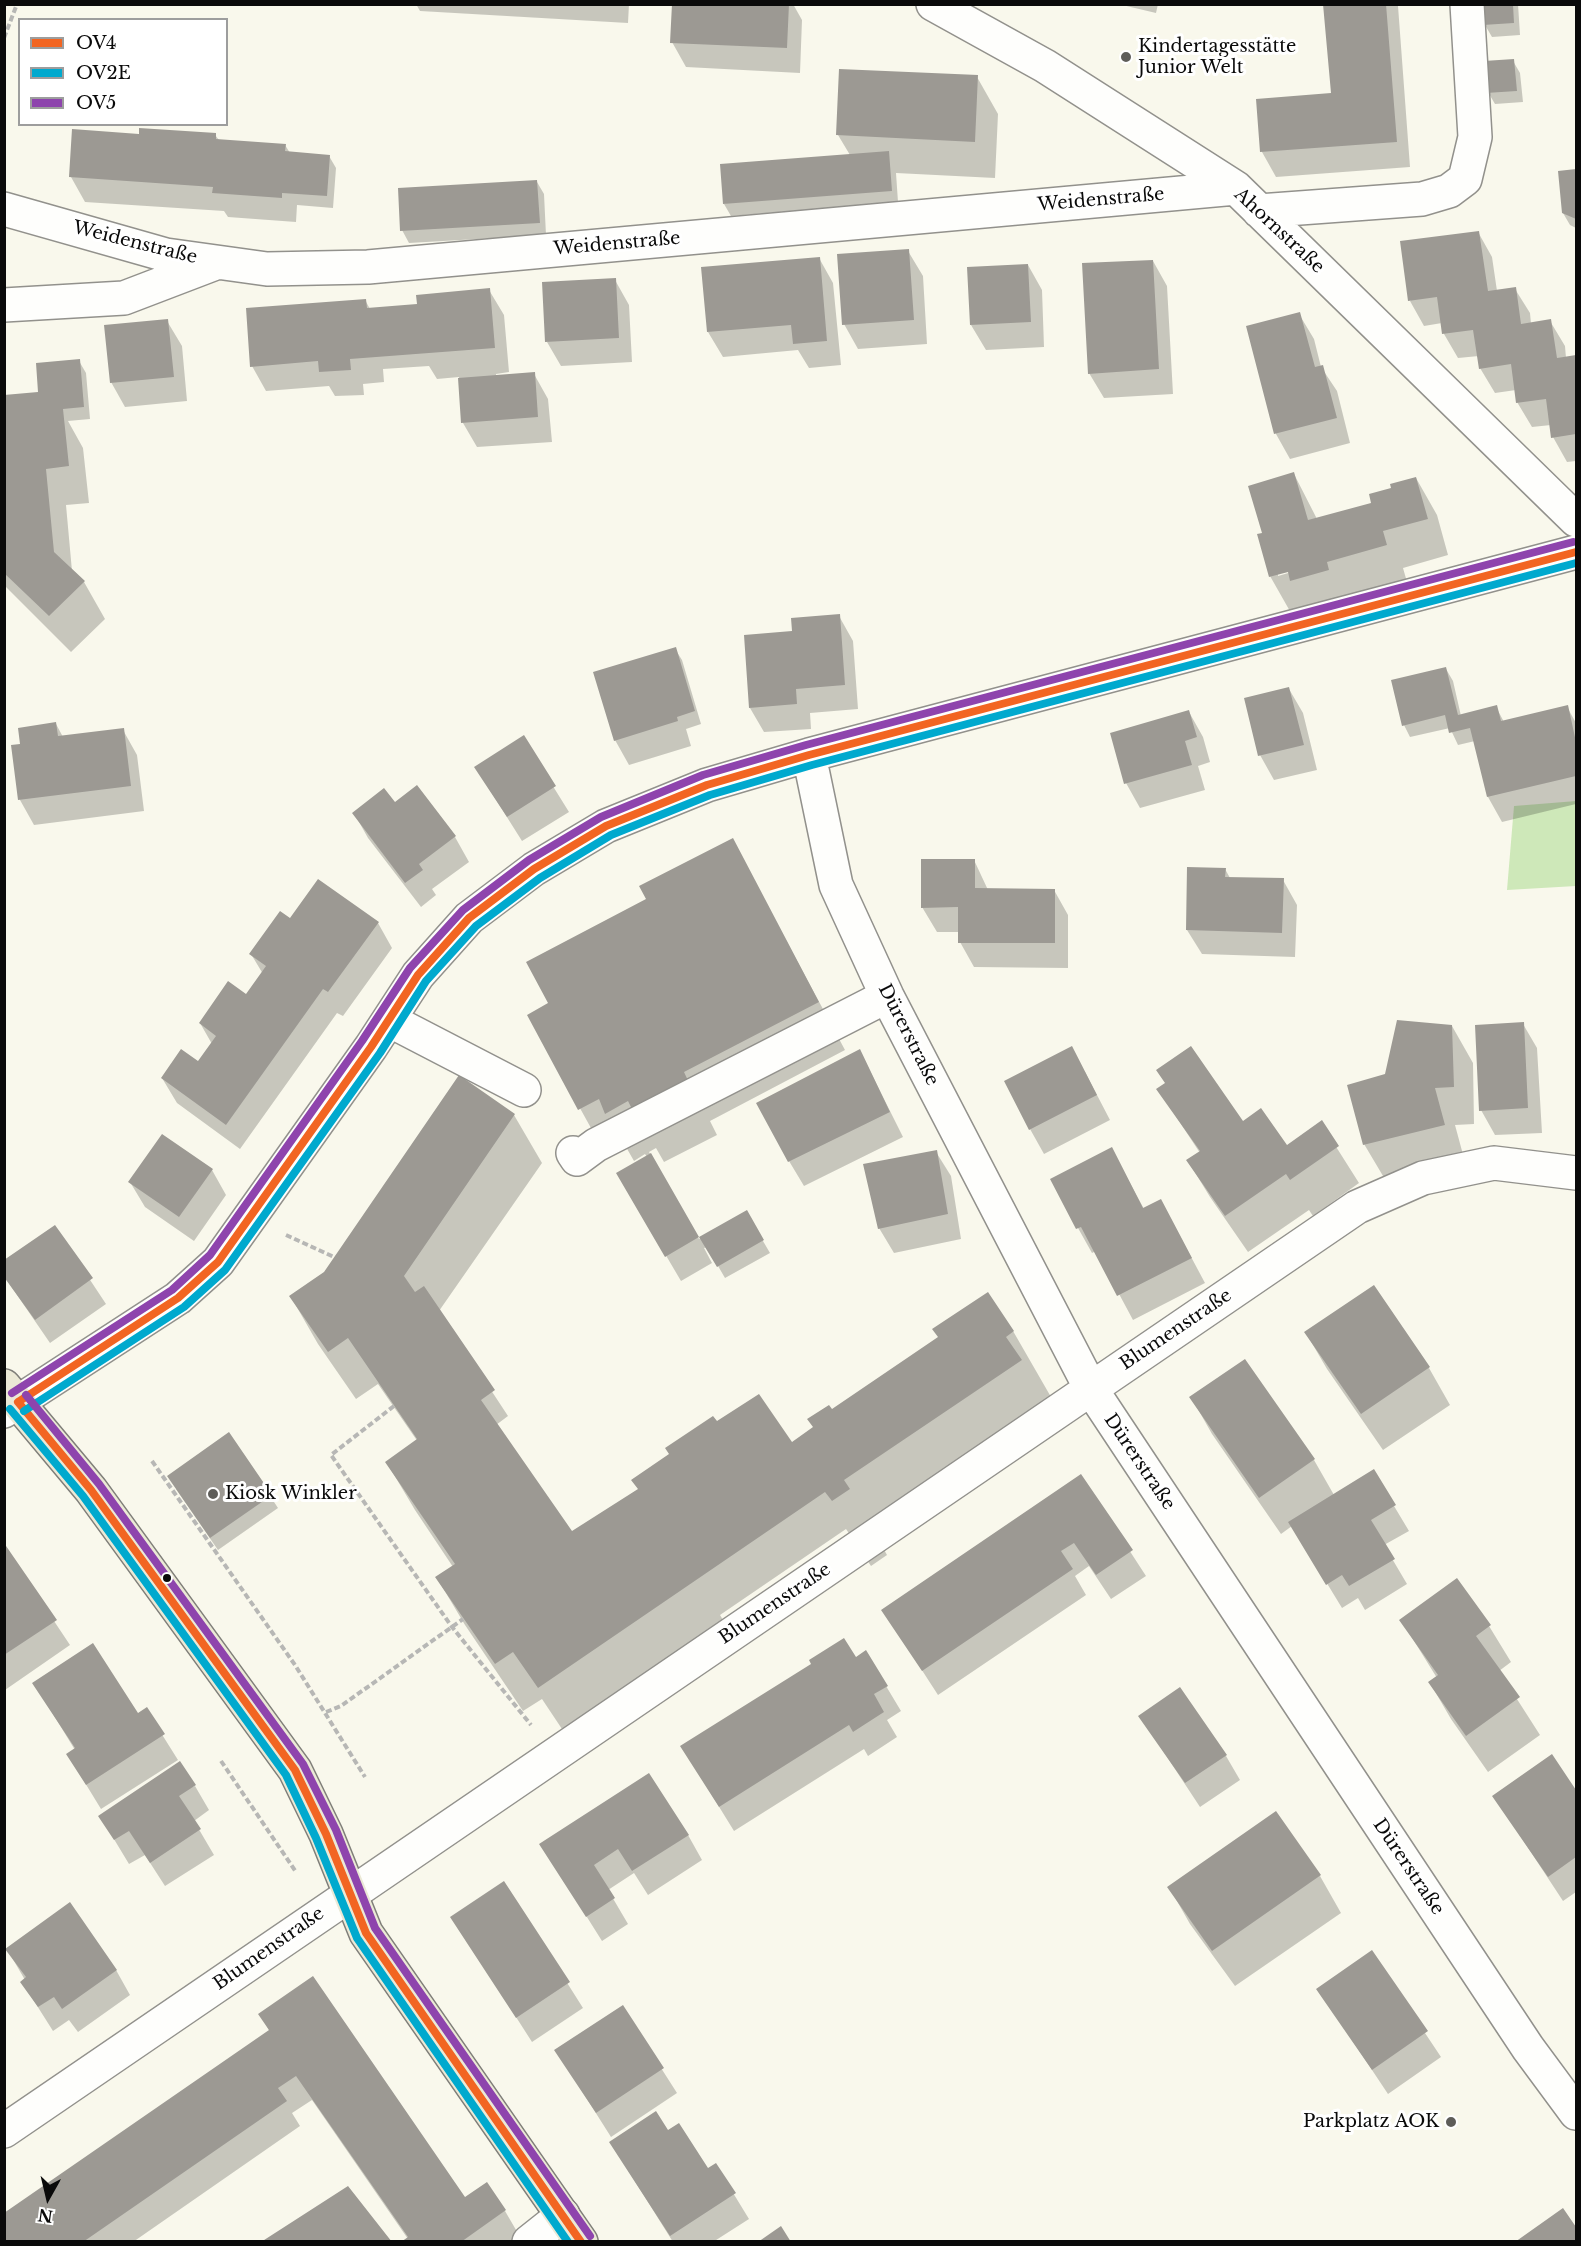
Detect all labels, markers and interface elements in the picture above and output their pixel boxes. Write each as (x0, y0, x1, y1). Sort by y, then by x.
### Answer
legend (18, 18, 228, 126)
text: OV4 (76, 32, 116, 54)
place label: Kindertagesstätte Junior Welt (1138, 36, 1296, 78)
marker: Kindertagesstätte Junior Welt (1119, 50, 1133, 64)
text: OV2E (76, 62, 131, 84)
text: OV5 (76, 92, 116, 114)
street label: Weidenstraße (1037, 184, 1165, 216)
street label: Ahornstraße (1230, 184, 1328, 278)
street label: Weidenstraße (71, 217, 199, 269)
street label: Weidenstraße (553, 228, 681, 260)
street label: Dürerstraße (873, 980, 943, 1090)
street label: Blumenstraße (1116, 1285, 1236, 1375)
street label: Dürerstraße (1099, 1410, 1179, 1514)
place label: Kiosk Winkler (225, 1483, 357, 1505)
marker: Kiosk Winkler (206, 1487, 220, 1501)
street label: Blumenstraße (715, 1559, 835, 1649)
unlabelled marker (161, 1572, 173, 1584)
street label: Dürerstraße (1368, 1815, 1448, 1919)
street label: Blumenstraße (210, 1903, 328, 1995)
place label: Parkplatz AOK (1303, 2111, 1439, 2133)
marker: Parkplatz AOK (1444, 2115, 1458, 2129)
north arrow (18, 2168, 78, 2228)
text: N (37, 2205, 54, 2227)

